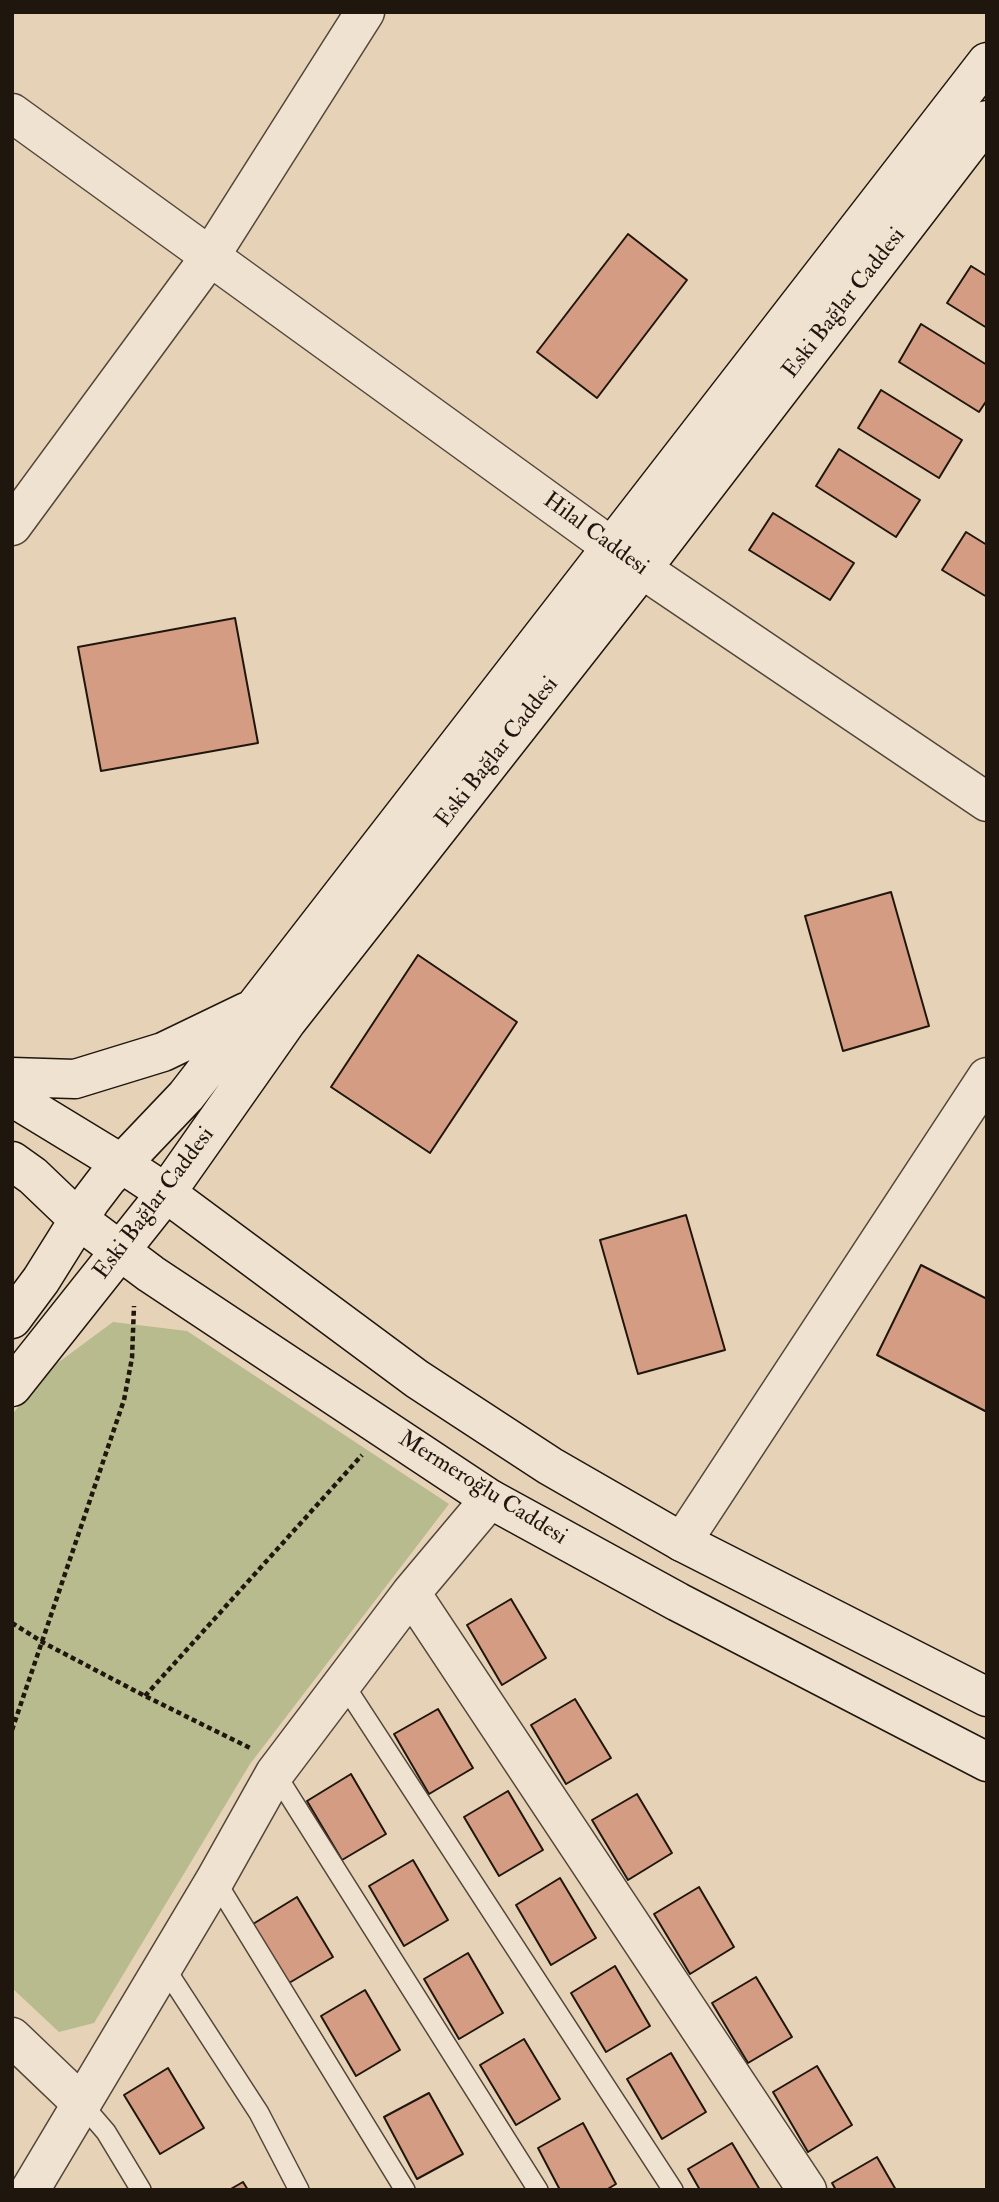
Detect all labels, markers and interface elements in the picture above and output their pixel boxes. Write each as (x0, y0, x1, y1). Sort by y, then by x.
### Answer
street label: Eski Bağlar Caddesi (778, 223, 912, 385)
street label: Hilal Caddesi (537, 488, 653, 582)
street label: Eski Bağlar Caddesi (431, 672, 565, 834)
street label: Eski Bağlar Caddesi (89, 1122, 221, 1286)
street label: Mermeroğlu Caddesi (393, 1426, 571, 1552)

